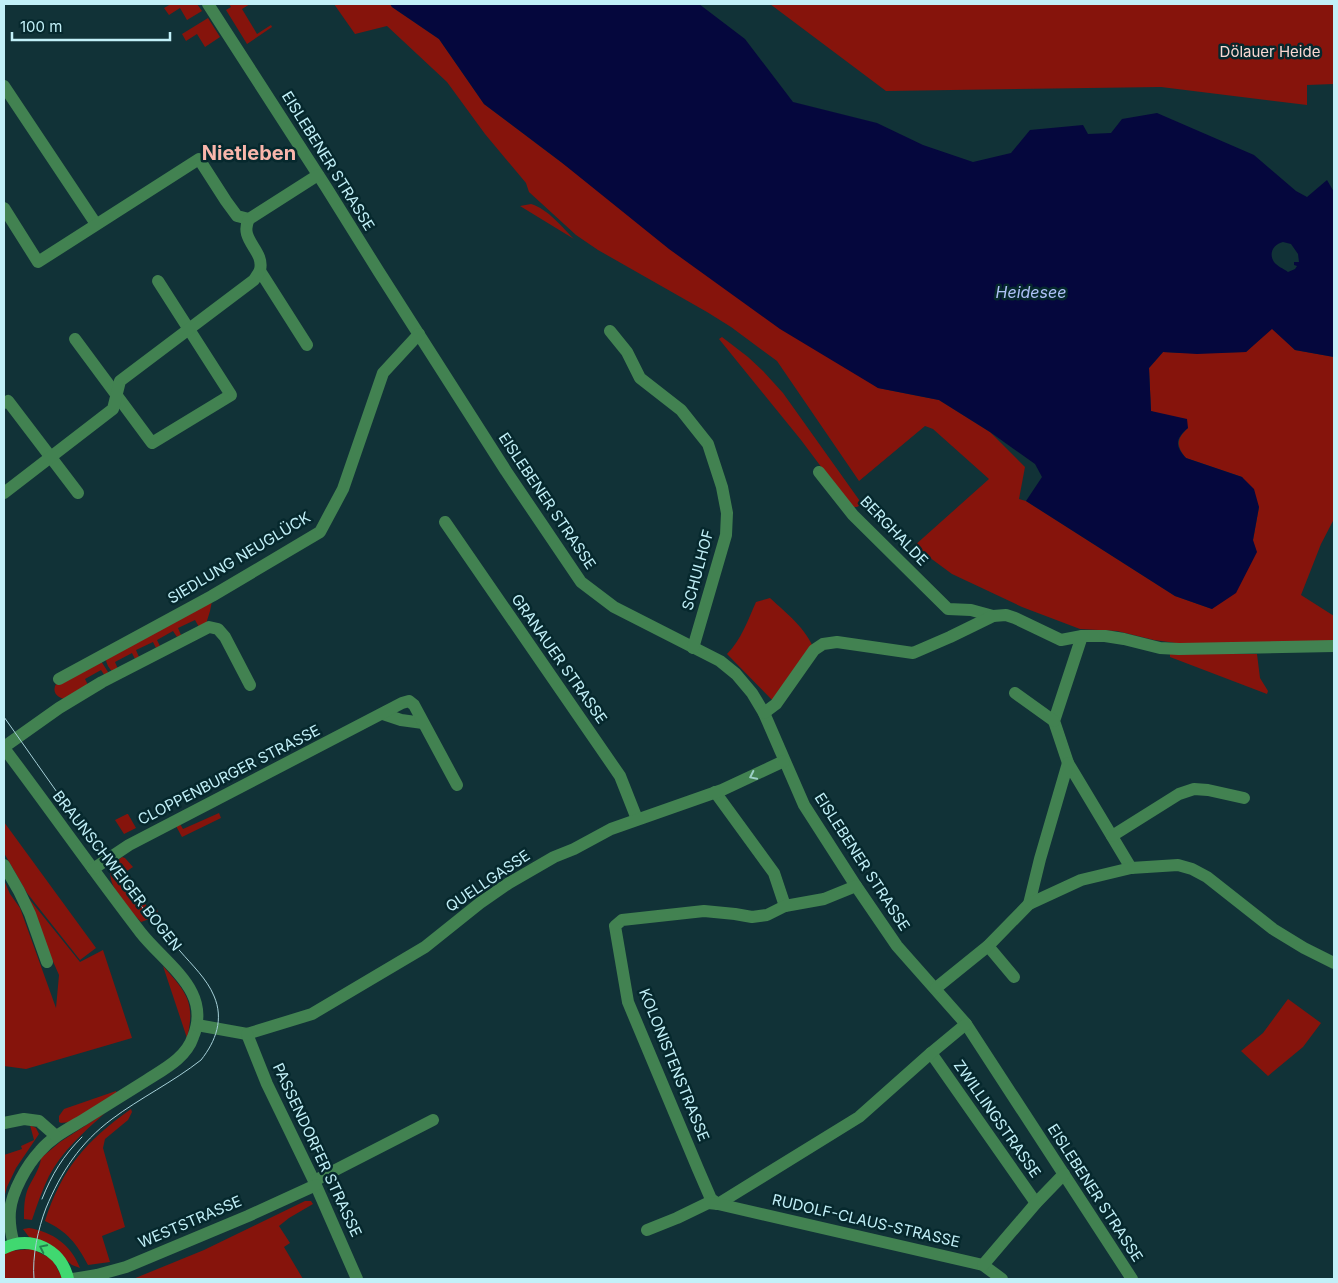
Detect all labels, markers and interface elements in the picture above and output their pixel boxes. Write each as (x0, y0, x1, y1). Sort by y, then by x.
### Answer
scale bar (12, 10, 170, 42)
text: 100 m (20, 17, 62, 36)
park label: Dölauer Heide (1220, 42, 1320, 61)
street label: EISLEBENER STRASSE (278, 88, 379, 234)
district label: Nietleben (202, 141, 296, 165)
water label: Heidesee (996, 282, 1066, 302)
street label: EISLEBENER STRASSE (495, 429, 600, 573)
street label: BERGHALDE (856, 492, 932, 569)
street label: SIEDLUNG NEUGLÜCK (164, 507, 314, 608)
street label: SCHULHOF (678, 527, 717, 612)
street label: GRANAUER STRASSE (507, 590, 611, 727)
street label: CLOPPENBURGER STRASSE (134, 720, 323, 829)
one-way arrow (750, 770, 759, 780)
street label: BRAUNSCHWEIGER BOGEN (49, 787, 186, 955)
street label: EISLEBENER STRASSE (811, 789, 914, 934)
street label: QUELLGASSE (442, 845, 534, 916)
street label: KOLONISTENSTRASSE (635, 986, 714, 1144)
street label: ZWILLINGSTRASSE (950, 1056, 1045, 1181)
street label: PASSENDORFER STRASSE (269, 1060, 366, 1240)
street label: EISLEBENER STRASSE (1044, 1120, 1147, 1265)
street label: RUDOLF-CLAUS-STRASSE (770, 1190, 962, 1251)
street label: WESTSTRASSE (135, 1191, 244, 1252)
one-way arrow (39, 1244, 48, 1254)

